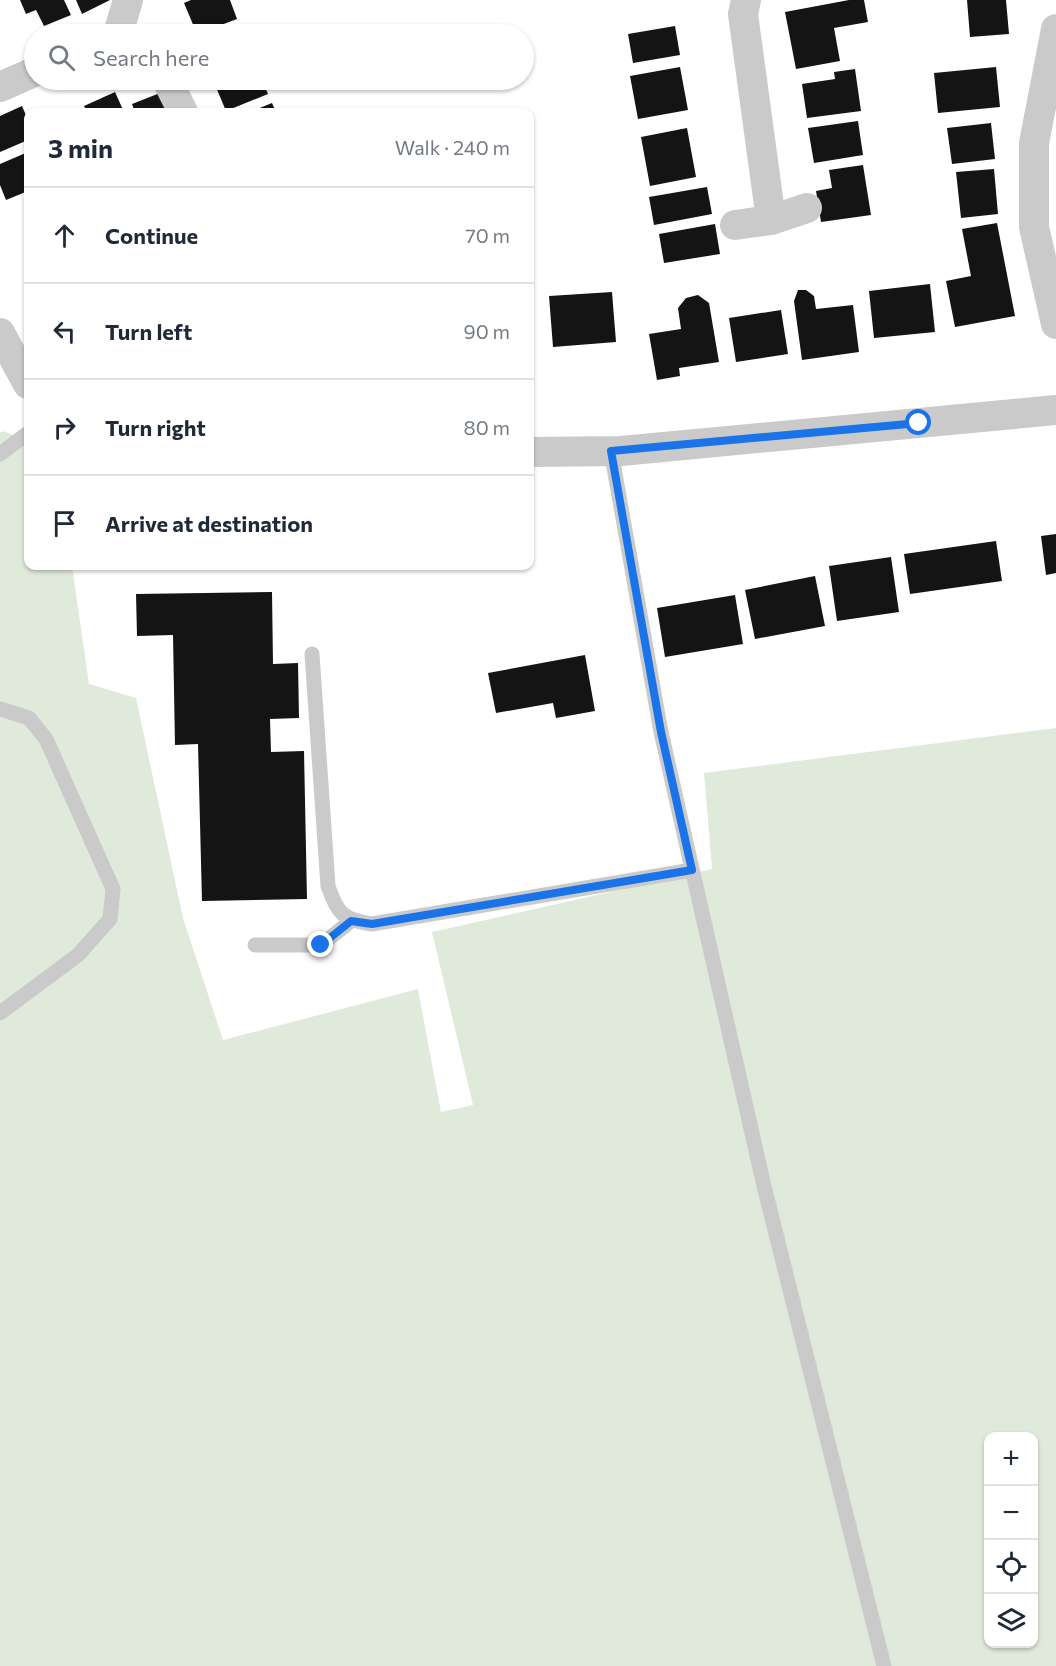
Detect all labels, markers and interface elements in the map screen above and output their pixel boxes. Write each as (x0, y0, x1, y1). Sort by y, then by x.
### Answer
search box (24, 24, 534, 90)
icon: search (45, 41, 78, 74)
text: Search here (93, 44, 209, 71)
text: 3 min (48, 132, 113, 163)
text: Walk · 240 m (395, 135, 510, 159)
icon: ahead (48, 219, 81, 252)
text: Continue (105, 222, 198, 249)
text: 70 m (465, 223, 510, 247)
icon: left (48, 315, 81, 348)
text: Turn left (105, 318, 192, 345)
text: 90 m (464, 319, 510, 343)
route start (905, 409, 931, 435)
icon: right (48, 411, 81, 444)
text: Turn right (105, 414, 206, 441)
text: 80 m (464, 415, 510, 439)
icon: arrive (48, 507, 81, 540)
text: Arrive at destination (105, 510, 313, 537)
route end (307, 931, 333, 957)
map controls (984, 1432, 1038, 1648)
button: + (984, 1432, 1038, 1486)
button: − (984, 1486, 1038, 1540)
button: locate (984, 1540, 1038, 1594)
button: layers (984, 1594, 1038, 1648)

